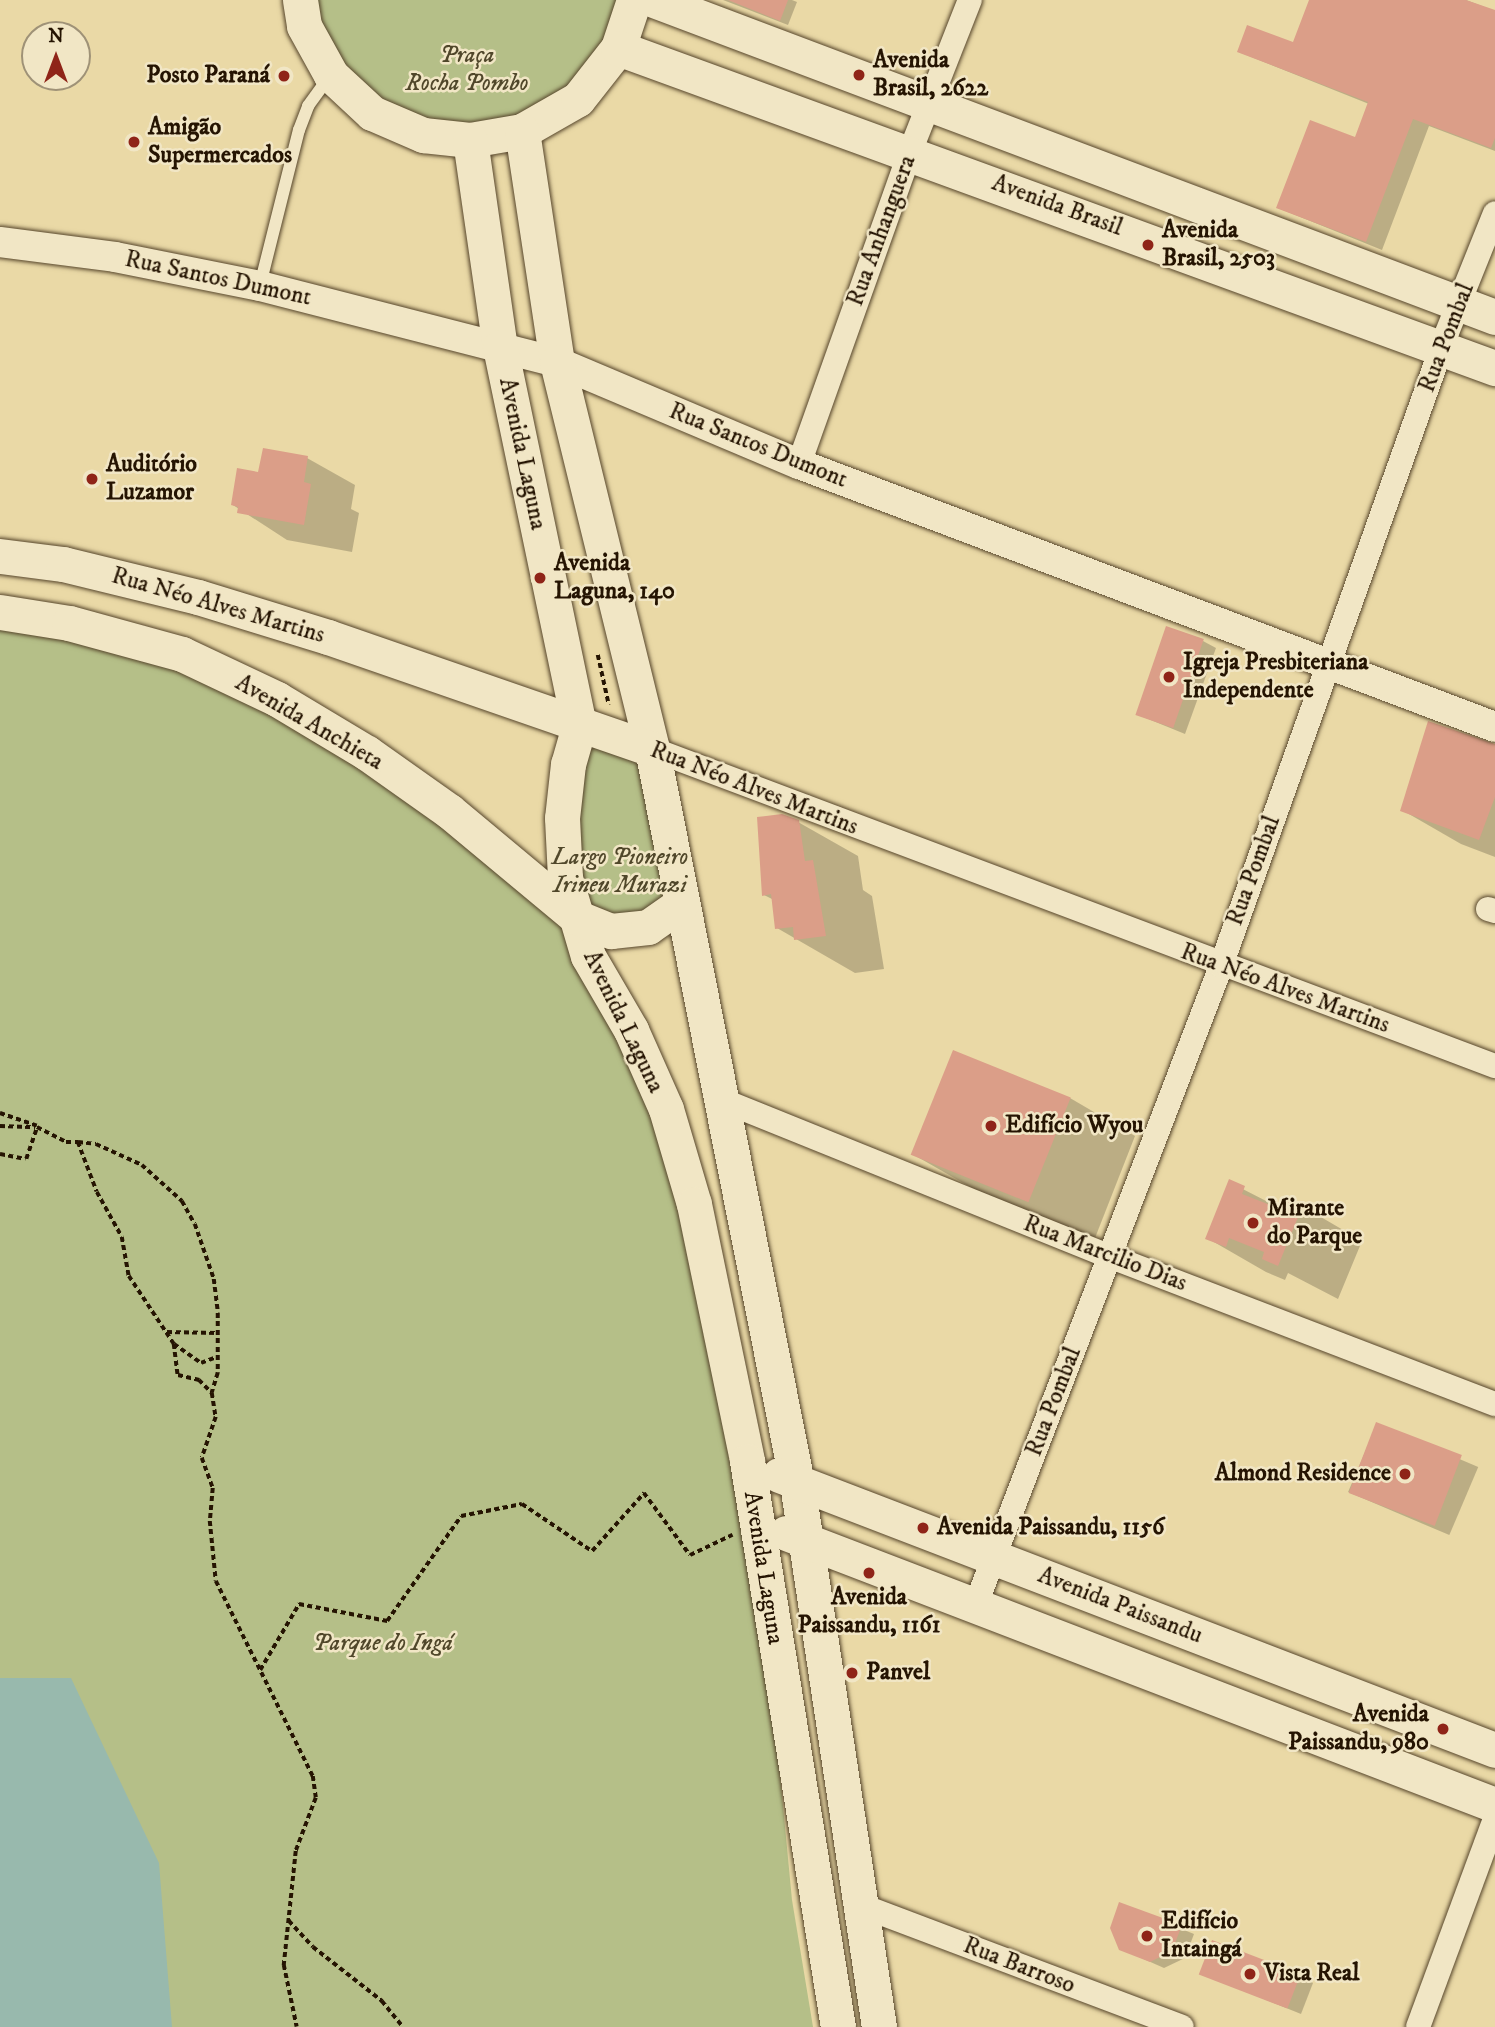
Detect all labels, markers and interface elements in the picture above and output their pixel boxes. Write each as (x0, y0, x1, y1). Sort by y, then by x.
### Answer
north arrow (21, 21, 91, 91)
text: N (48, 25, 64, 48)
park label: Praça Rocha Pombo (406, 42, 528, 98)
place label: Avenida Brasil, 2622 (873, 47, 988, 103)
place label: Posto Paraná (146, 62, 270, 90)
marker: Avenida Brasil, 2622 (851, 67, 867, 83)
marker: Posto Paraná (276, 68, 292, 84)
place label: Amigão Supermercados (148, 114, 292, 170)
marker: Amigão Supermercados (126, 134, 142, 150)
street label: Rua Anhanguera (841, 152, 923, 310)
street label: Avenida Brasil (988, 169, 1126, 243)
place label: Avenida Brasil, 2503 (1162, 217, 1275, 273)
marker: Avenida Brasil, 2503 (1140, 237, 1156, 253)
street label: Rua Santos Dumont (122, 245, 314, 313)
street label: Rua Pombal (1413, 279, 1481, 397)
street label: Avenida Laguna (492, 375, 552, 533)
street label: Rua Santos Dumont (665, 397, 851, 495)
place label: Auditório Luzamor (106, 451, 197, 507)
marker: Auditório Luzamor (84, 471, 100, 487)
place label: Avenida Laguna, 140 (554, 550, 675, 606)
street label: Rua Néo Alves Martins (108, 562, 328, 650)
marker: Avenida Laguna, 140 (532, 570, 548, 586)
place label: Igreja Presbiteriana Independente (1183, 649, 1368, 705)
street label: Avenida Anchieta (230, 669, 388, 777)
marker: Igreja Presbiteriana Independente (1161, 669, 1177, 685)
street label: Rua Néo Alves Martins (646, 736, 862, 842)
street label: Rua Pombal (1221, 812, 1287, 930)
park label: Largo Pioneiro Irineu Murazi (552, 844, 688, 900)
street label: Rua Néo Alves Martins (1177, 938, 1393, 1040)
street label: Avenida Laguna (576, 946, 670, 1098)
place label: Edifício Wyou (1005, 1112, 1143, 1140)
marker: Edifício Wyou (983, 1118, 999, 1134)
place label: Mirante do Parque (1267, 1195, 1362, 1251)
street label: Rua Marcilio Dias (1019, 1210, 1191, 1298)
marker: Mirante do Parque (1245, 1215, 1261, 1231)
street label: Rua Pombal (1020, 1343, 1088, 1461)
place label: Almond Residence (1215, 1460, 1391, 1488)
marker: Almond Residence (1397, 1466, 1413, 1482)
street label: Avenida Laguna (737, 1489, 789, 1647)
place label: Avenida Paissandu, 1156 (937, 1514, 1164, 1542)
marker: Avenida Paissandu, 1156 (915, 1520, 931, 1536)
street label: Avenida Paissandu (1034, 1561, 1206, 1651)
marker: Avenida Paissandu, 1161 (861, 1565, 877, 1581)
place label: Avenida Paissandu, 1161 (798, 1584, 940, 1640)
park label: Parque do Ingá (313, 1630, 453, 1658)
place label: Panvel (866, 1659, 930, 1687)
marker: Panvel (844, 1665, 860, 1681)
place label: Avenida Paissandu, 980 (1288, 1701, 1429, 1757)
marker: Avenida Paissandu, 980 (1435, 1721, 1451, 1737)
place label: Edifício Intaingá (1161, 1908, 1242, 1964)
marker: Edifício Intaingá (1139, 1928, 1155, 1944)
street label: Rua Barroso (959, 1932, 1079, 2000)
place label: Vista Real (1264, 1960, 1359, 1988)
marker: Vista Real (1242, 1966, 1258, 1982)

